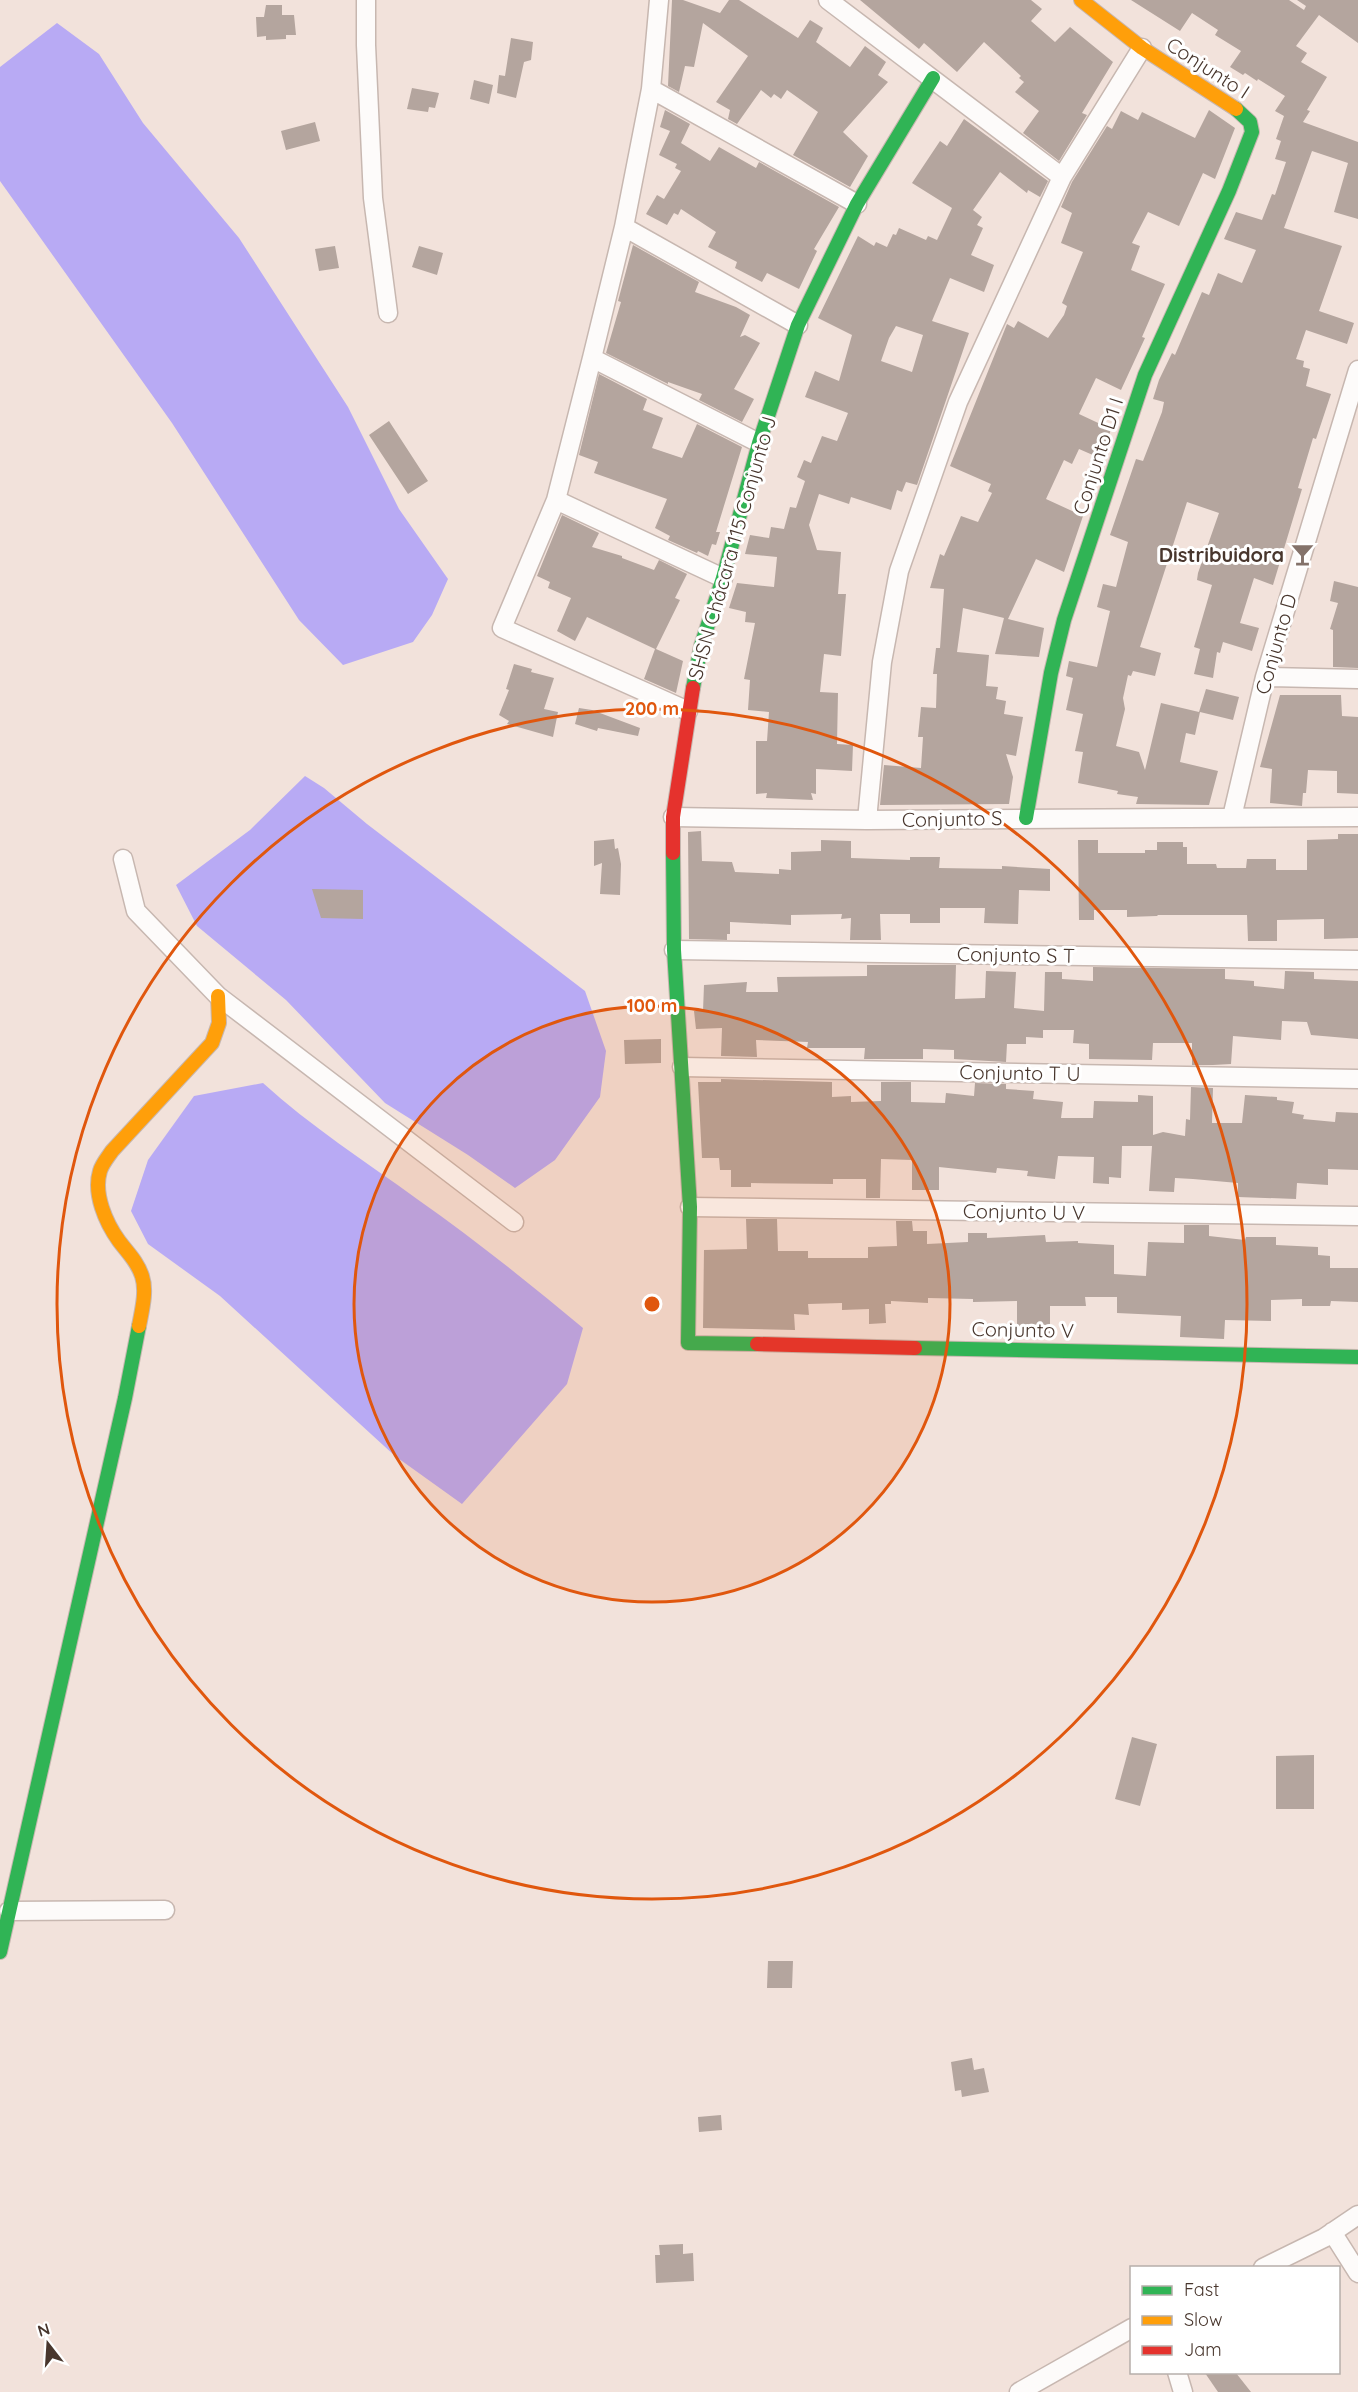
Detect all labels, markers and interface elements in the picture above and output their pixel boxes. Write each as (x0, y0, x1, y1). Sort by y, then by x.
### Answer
street label: Conjunto I (1162, 31, 1255, 104)
street label: Conjunto D1 I (1067, 394, 1128, 517)
street label: SHSN Chácara 115 Conjunto J (682, 413, 781, 682)
place label: Distribuidora (1159, 542, 1284, 567)
bar icon: Distribuidora (1289, 542, 1315, 568)
street label: Conjunto D (1249, 591, 1302, 697)
text: 200 m (625, 697, 679, 720)
street label: Conjunto S (902, 805, 1002, 832)
street label: Conjunto S T (957, 941, 1075, 968)
text: 100 m (627, 994, 677, 1017)
street label: Conjunto T U (959, 1059, 1081, 1086)
street label: Conjunto U V (963, 1198, 1085, 1225)
centre of rings (642, 1294, 662, 1314)
street label: Conjunto V (972, 1316, 1075, 1343)
legend (1130, 2266, 1340, 2374)
text: Fast (1184, 2278, 1219, 2301)
text: Slow (1184, 2308, 1222, 2331)
north arrow (18, 2314, 78, 2374)
text: N (35, 2318, 52, 2341)
text: Jam (1184, 2338, 1222, 2361)

